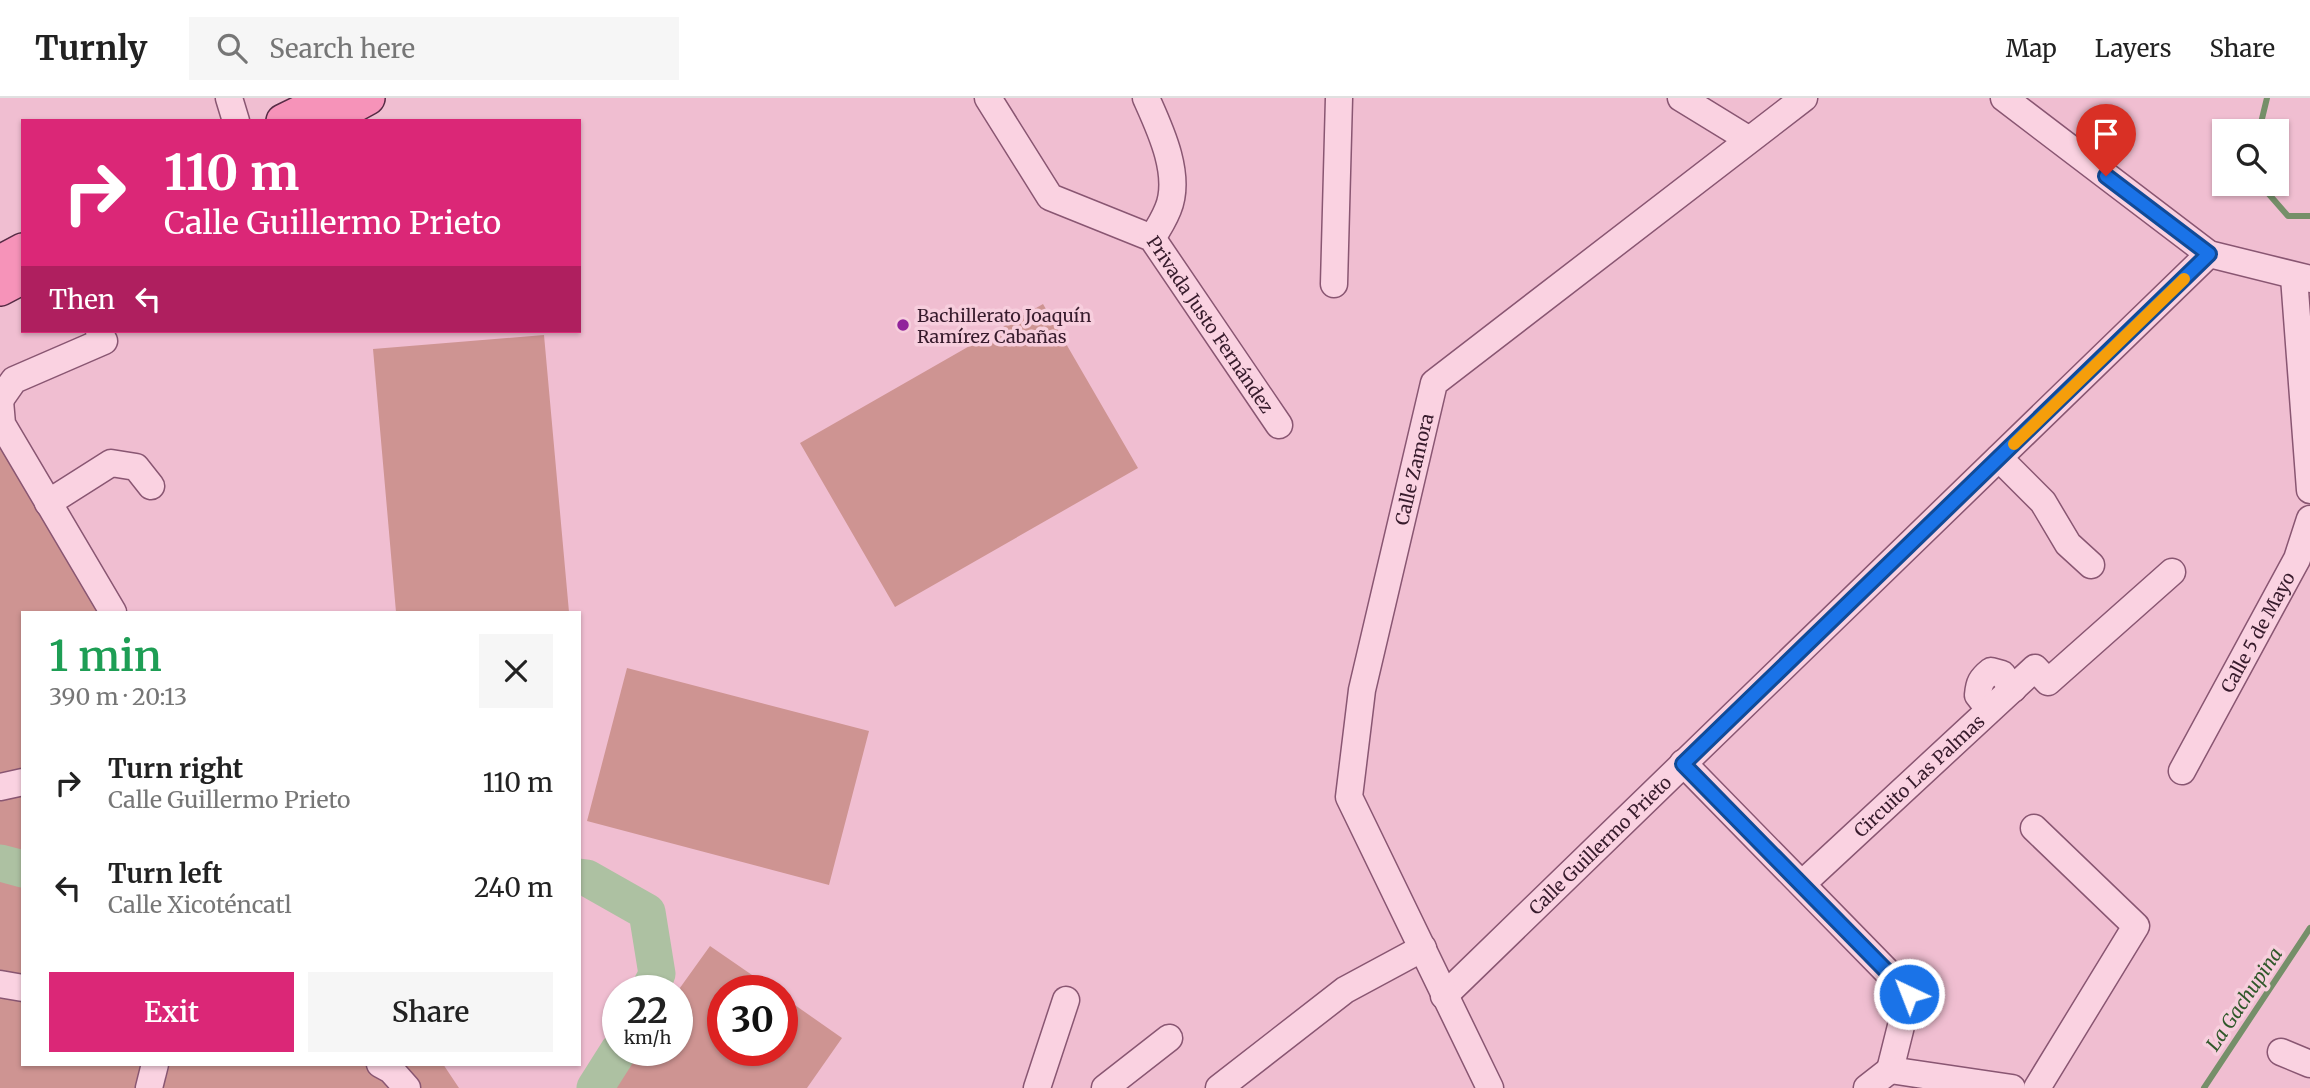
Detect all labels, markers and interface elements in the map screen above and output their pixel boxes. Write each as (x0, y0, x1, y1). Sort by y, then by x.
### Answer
search box (189, 17, 679, 80)
text: Turnly (35, 28, 147, 69)
icon: search (213, 29, 251, 67)
text: Search here (269, 32, 415, 65)
text: Map (2006, 33, 2057, 64)
text: Layers (2095, 33, 2171, 64)
text: Share (2209, 33, 2275, 64)
pin (2076, 104, 2136, 176)
icon: arrive (2087, 115, 2125, 153)
map controls (2212, 119, 2289, 196)
button: search (2212, 119, 2289, 196)
text: 110 m (164, 142, 299, 203)
icon: right (49, 147, 140, 238)
text: Calle Guillermo Prieto (164, 203, 501, 243)
street label: Privada Justo Fernández (1142, 231, 1279, 417)
icon: left (129, 280, 167, 318)
text: Then (49, 283, 115, 316)
place label: Bachillerato Joaquín Ramírez Cabañas (917, 304, 1091, 348)
marker: Bachillerato Joaquín Ramírez Cabañas (895, 317, 911, 333)
street label: Calle Zamora (1390, 411, 1438, 527)
street label: Calle 5 de Mayo (2215, 568, 2299, 696)
text: 1 min (49, 630, 162, 682)
button: close (479, 634, 553, 708)
text: 390 m · 20:13 (49, 682, 187, 711)
street label: Circuito Las Palmas (1849, 709, 1989, 842)
text: Turn right (108, 752, 243, 785)
icon: right (49, 764, 87, 802)
text: 110 m (483, 766, 553, 799)
street label: Calle Guillermo Prieto (1524, 771, 1676, 919)
text: Calle Guillermo Prieto (108, 785, 350, 814)
text: Turn left (108, 857, 222, 890)
icon: left (49, 869, 87, 907)
text: 240 m (474, 871, 553, 904)
text: Calle Xicoténcatl (108, 890, 292, 919)
water label: La Gachupina (2201, 943, 2287, 1055)
position arrow (1872, 957, 1946, 1031)
button: Exit (49, 972, 294, 1052)
button: Share (308, 972, 553, 1052)
speed limit sign: 30 (707, 975, 798, 1066)
text: 22 (627, 989, 668, 1033)
text: km/h (624, 1026, 671, 1049)

